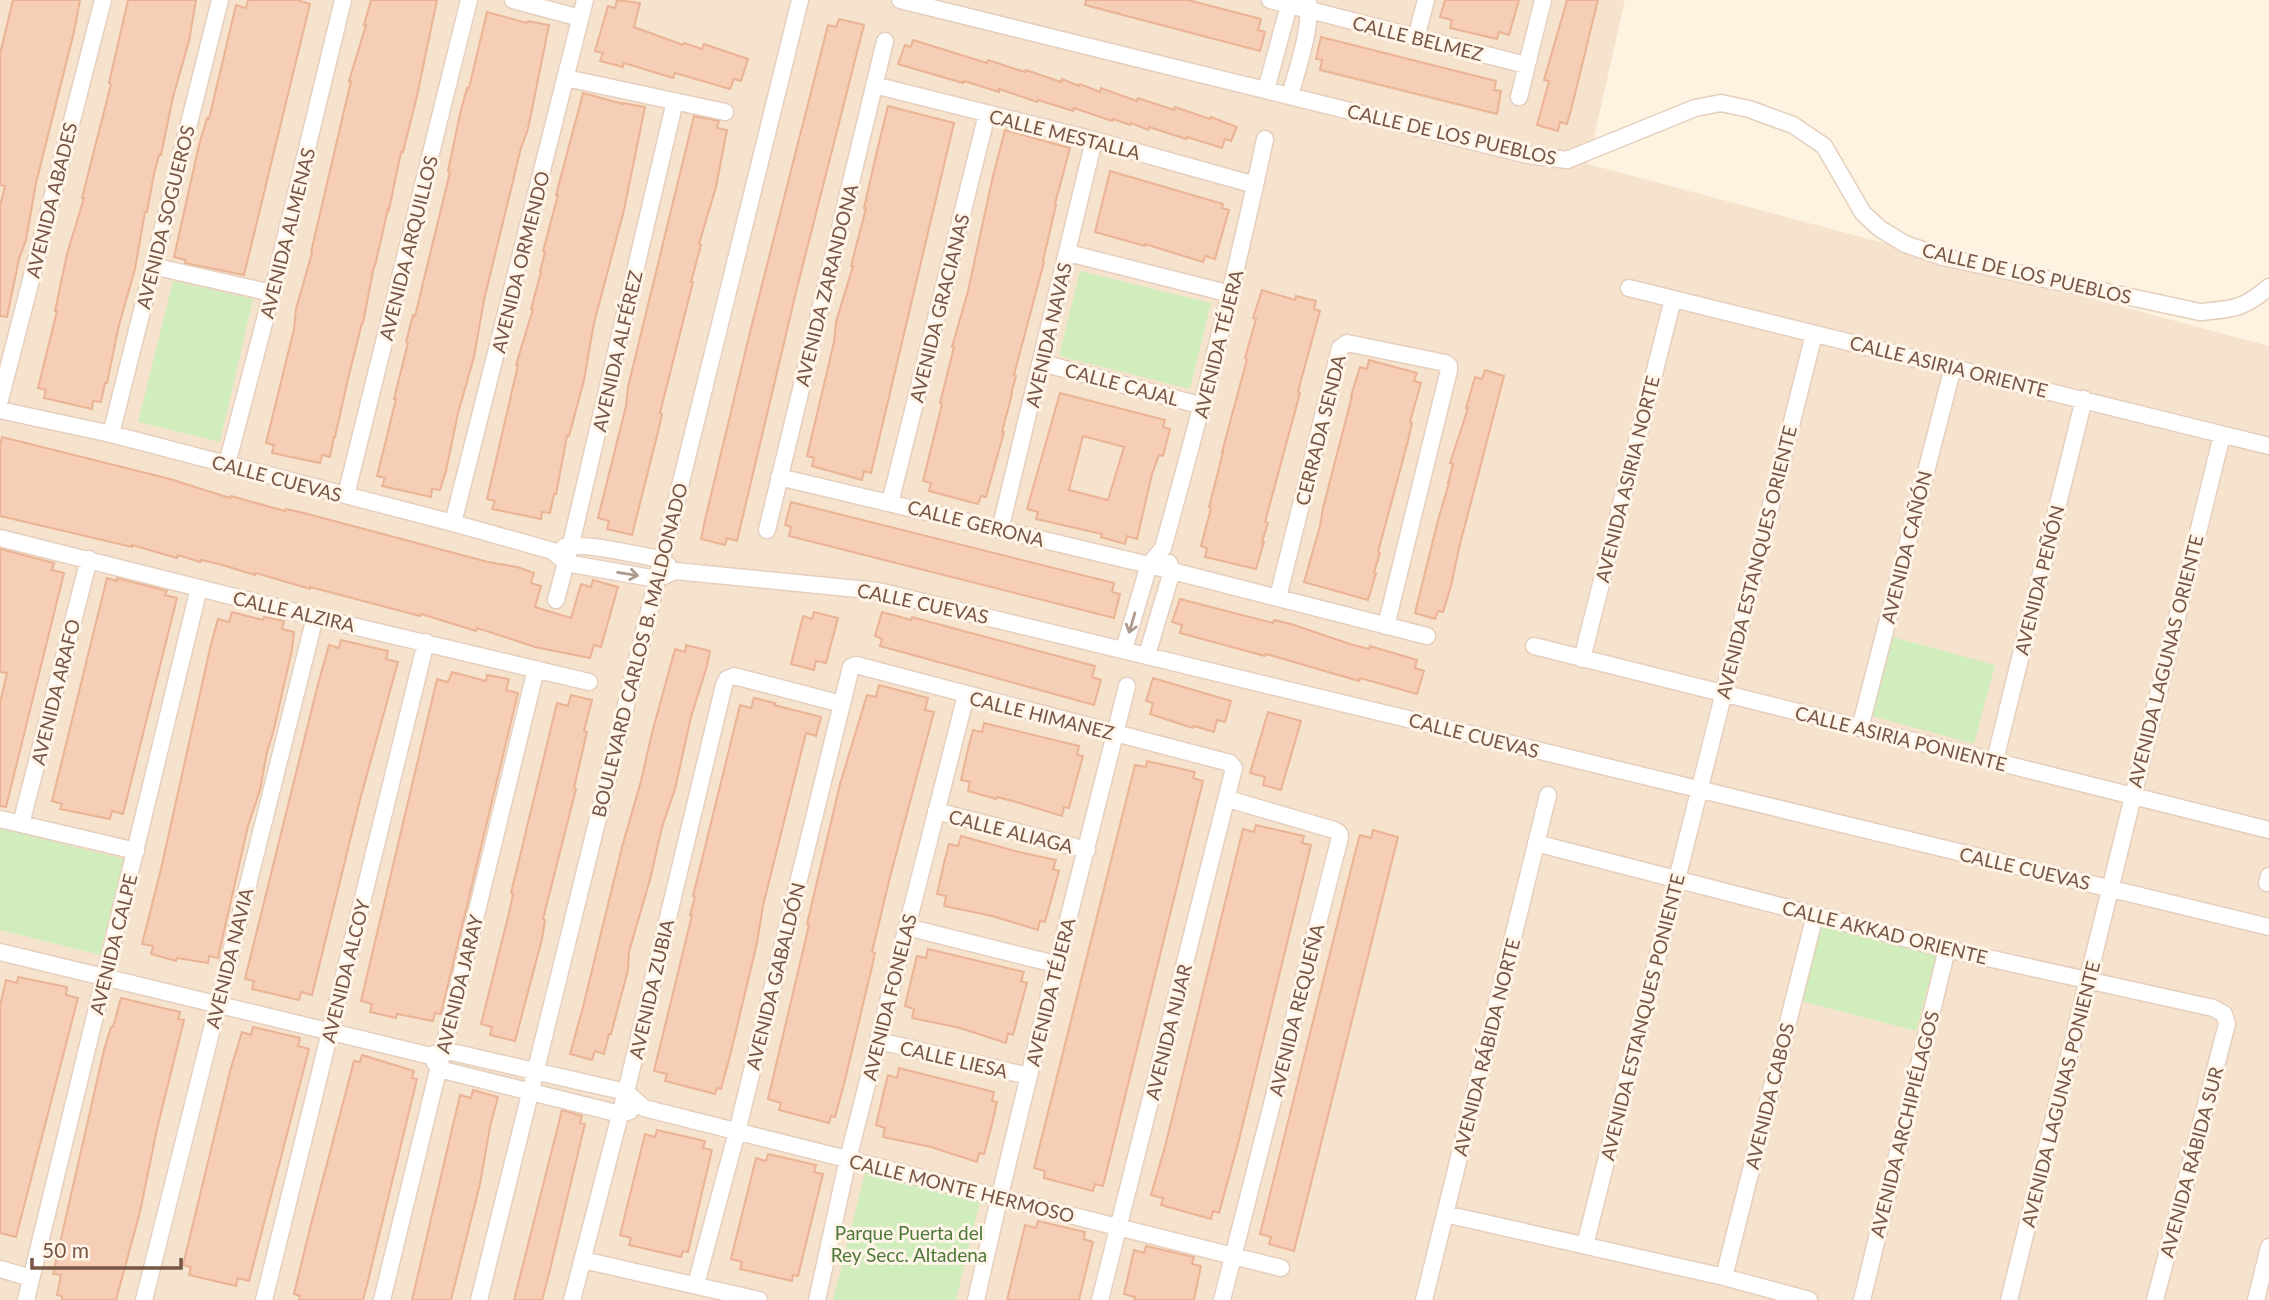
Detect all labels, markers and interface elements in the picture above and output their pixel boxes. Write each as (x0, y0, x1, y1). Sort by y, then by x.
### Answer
street label: CALLE BELMEZ (1350, 11, 1486, 65)
street label: CALLE DE LOS PUEBLOS (1345, 99, 1559, 169)
street label: CALLE MESTALLA (987, 104, 1143, 164)
street label: AVENIDA ABADES (21, 120, 81, 280)
street label: AVENIDA SOGUEROS (131, 123, 199, 311)
street label: AVENIDA ALMENAS (255, 145, 319, 321)
street label: AVENIDA ARQUILLOS (374, 153, 442, 343)
street label: AVENIDA ORMENDO (486, 169, 554, 355)
street label: AVENIDA ZARANDONA (790, 182, 862, 388)
street label: AVENIDA GRACIANAS (904, 211, 974, 405)
street label: CALLE DE LOS PUEBLOS (1920, 238, 2134, 308)
street label: AVENIDA NAVAS (1020, 260, 1076, 410)
street label: AVENIDA TÉJERA (1188, 267, 1248, 421)
street label: AVENIDA ALFÉREZ (587, 268, 647, 434)
street label: CALLE ASIRIA ORIENTE (1848, 330, 2050, 402)
street label: CERRADA SENDA (1290, 352, 1350, 508)
street label: CALLE CAJAL (1063, 358, 1182, 410)
street label: AVENIDA ASIRIA NORTE (1590, 373, 1664, 585)
street label: AVENIDA ESTANQUES ORIENTE (1711, 423, 1801, 701)
street label: CALLE CUEVAS (210, 450, 344, 506)
street label: AVENIDA CAÑÓN (1876, 468, 1936, 626)
street label: BOULEVARD CARLOS B. MALDONADO (586, 480, 692, 820)
street label: CALLE GERONA (905, 495, 1047, 551)
street label: AVENIDA PEÑÓN (2009, 503, 2069, 657)
street label: AVENIDA LAGUNAS ORIENTE (2122, 532, 2208, 790)
one-way arrow (616, 568, 639, 581)
street label: CALLE CUEVAS (855, 578, 991, 628)
street label: CALLE ALZIRA (231, 586, 357, 636)
one-way arrow (1124, 611, 1137, 633)
street label: AVENIDA ARAFO (26, 617, 84, 767)
street label: CALLE HIMANEZ (967, 686, 1117, 744)
street label: CALLE ASIRIA PONIENTE (1793, 701, 2009, 775)
street label: CALLE CUEVAS (1406, 708, 1542, 762)
street label: CALLE ALIAGA (946, 804, 1076, 858)
street label: CALLE CUEVAS (1957, 842, 2093, 894)
street label: AVENIDA CALPE (84, 871, 142, 1017)
street label: AVENIDA ESTANQUES PONIENTE (1595, 871, 1689, 1163)
street label: AVENIDA GABALDÓN (741, 880, 809, 1072)
street label: AVENIDA NAVIA (200, 885, 258, 1031)
street label: CALLE AKKAD ORIENTE (1780, 895, 1990, 969)
street label: AVENIDA ALCOY (316, 897, 374, 1045)
street label: AVENIDA FONELAS (857, 911, 921, 1083)
street label: AVENIDA JARAY (431, 912, 487, 1056)
street label: AVENIDA TÉJERA (1020, 915, 1080, 1069)
street label: AVENIDA ZUBIA (624, 917, 678, 1061)
street label: AVENIDA REQUEÑA (1263, 921, 1329, 1099)
street label: AVENIDA RÁBIDA NORTE (1448, 936, 1524, 1158)
street label: AVENIDA LAGUNAS PONIENTE (2016, 959, 2104, 1229)
street label: AVENIDA NIJAR (1140, 962, 1196, 1102)
street label: AVENIDA ARCHIPIÉLAGOS (1865, 1008, 1943, 1240)
street label: AVENIDA CABOS (1740, 1020, 1798, 1172)
street label: CALLE LIESA (898, 1035, 1010, 1083)
street label: AVENIDA RÁBIDA SUR (2154, 1064, 2228, 1260)
street label: CALLE MONTE HERMOSO (847, 1149, 1077, 1227)
park label: Parque Puerta del Rey Secc. Altadena (831, 1221, 987, 1266)
scale bar (32, 1226, 180, 1270)
text: 50 m (42, 1237, 89, 1262)

